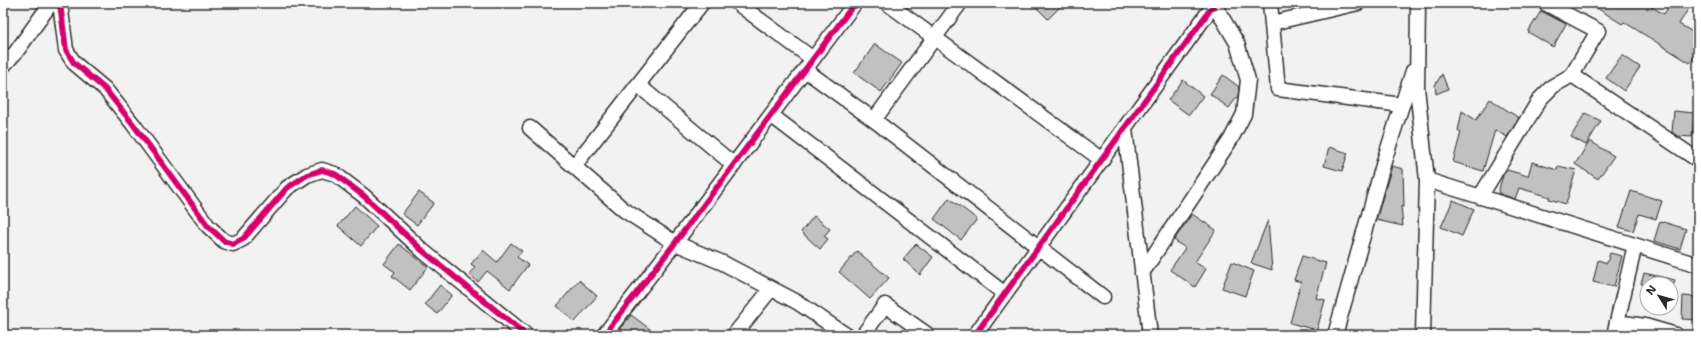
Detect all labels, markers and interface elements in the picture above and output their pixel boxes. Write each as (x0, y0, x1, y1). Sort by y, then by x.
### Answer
north arrow (1639, 276, 1679, 316)
text: N (1643, 282, 1660, 298)

